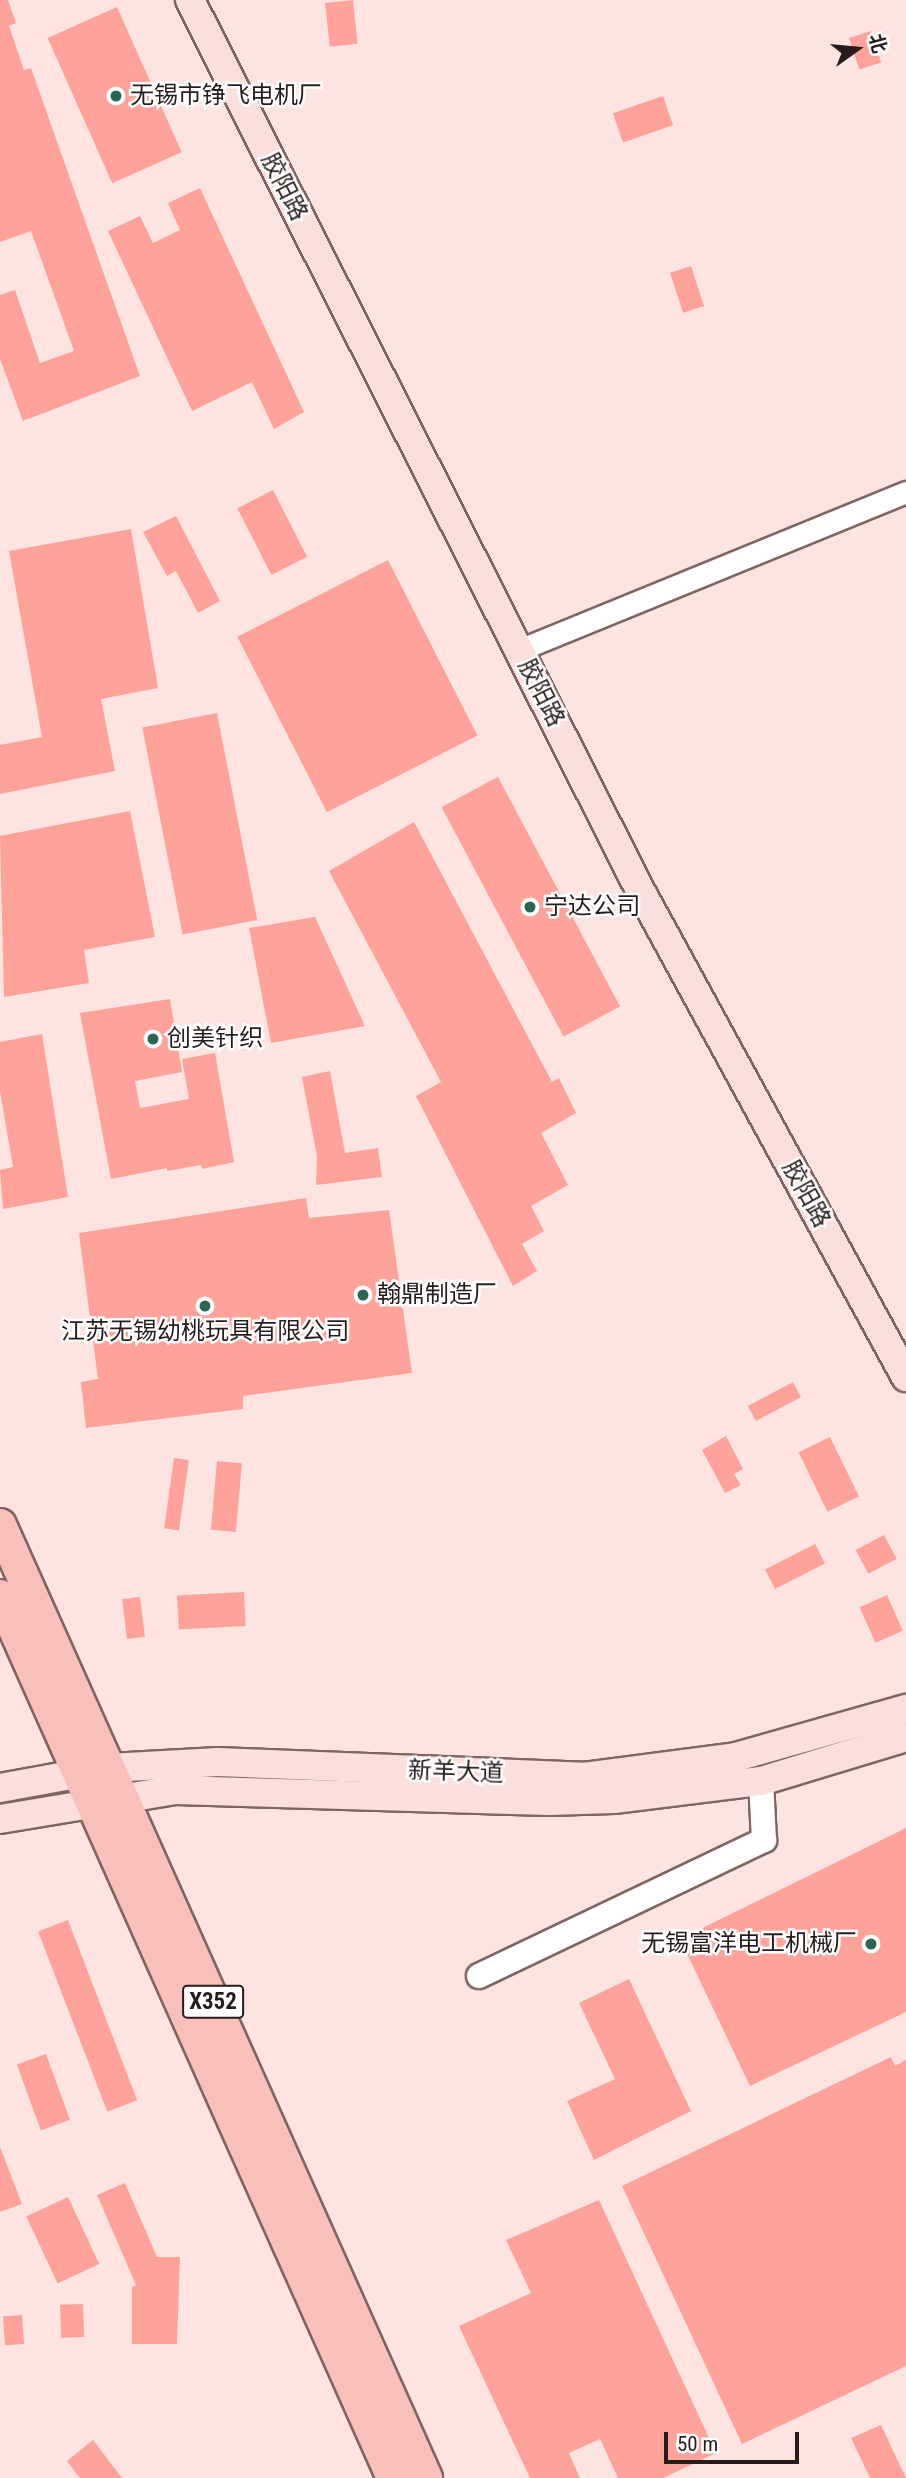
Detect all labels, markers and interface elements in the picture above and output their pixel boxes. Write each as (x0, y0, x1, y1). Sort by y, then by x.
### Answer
north arrow (822, 14, 892, 84)
text: 北 (864, 31, 891, 56)
place label: 无锡市铮飞电机厂 (130, 82, 322, 110)
marker: 无锡市铮飞电机厂 (108, 88, 124, 104)
street label: 胶阳路 (255, 148, 313, 226)
street label: 胶阳路 (512, 654, 570, 732)
place label: 宁达公司 (544, 893, 640, 921)
marker: 宁达公司 (522, 899, 538, 915)
place label: 创美针织 (167, 1025, 263, 1053)
marker: 创美针织 (145, 1031, 161, 1047)
street label: 胶阳路 (776, 1156, 836, 1232)
place label: 翰鼎制造厂 (377, 1281, 497, 1309)
marker: 翰鼎制造厂 (355, 1287, 371, 1303)
marker: 江苏无锡幼桃玩具有限公司 (197, 1298, 213, 1314)
place label: 江苏无锡幼桃玩具有限公司 (61, 1318, 349, 1346)
street label: 新羊大道 (408, 1756, 504, 1788)
place label: 无锡富洋电工机械厂 (641, 1930, 857, 1958)
marker: 无锡富洋电工机械厂 (863, 1936, 879, 1952)
road number: X352 (182, 1982, 244, 2022)
scale bar (668, 2418, 803, 2462)
text: 50 m (677, 2432, 718, 2456)

